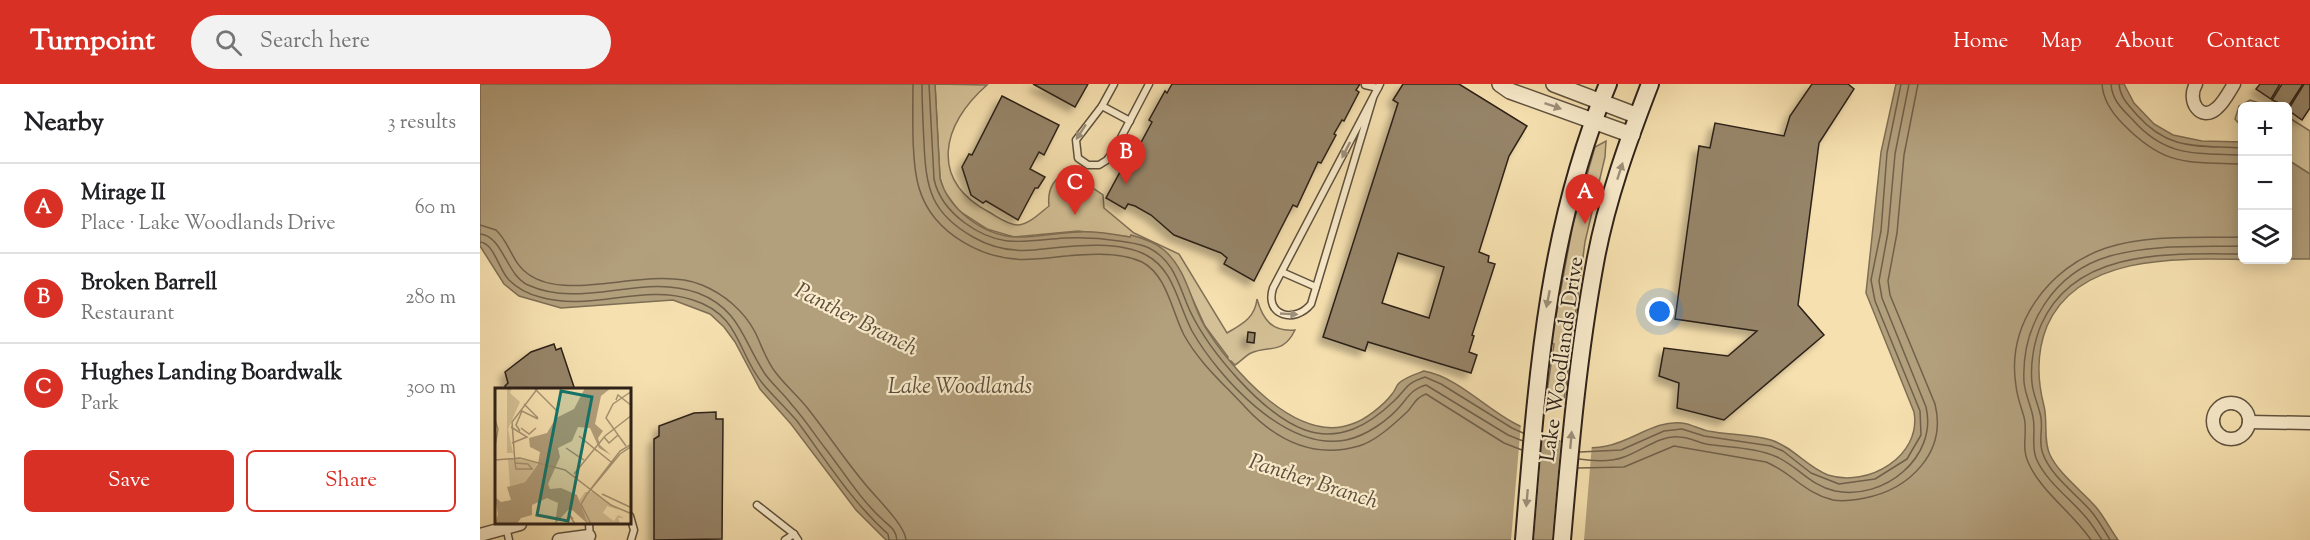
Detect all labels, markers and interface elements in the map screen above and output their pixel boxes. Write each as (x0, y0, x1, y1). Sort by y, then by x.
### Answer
search box (191, 15, 611, 69)
text: Turnpoint (30, 22, 155, 62)
icon: search (212, 26, 245, 59)
text: Search here (260, 26, 370, 58)
text: Home (1953, 27, 2008, 57)
text: Map (2041, 27, 2082, 57)
text: About (2115, 27, 2174, 57)
text: Contact (2207, 27, 2280, 57)
one-way arrow (1544, 102, 1562, 112)
map controls (2238, 102, 2292, 264)
button: + (2238, 102, 2292, 156)
text: Nearby (24, 105, 104, 142)
text: 3 results (387, 109, 456, 138)
one-way arrow (1076, 124, 1087, 140)
pin: B (1106, 135, 1146, 184)
one-way arrow (1341, 141, 1351, 158)
button: − (2238, 156, 2292, 210)
one-way arrow (1615, 162, 1625, 180)
pin: C (1056, 166, 1094, 215)
pin: A (1566, 174, 1604, 224)
text: Mirage II (81, 178, 165, 210)
text: A (35, 194, 52, 223)
text: 60 m (415, 194, 456, 223)
text: Place · Lake Woodlands Drive (81, 210, 336, 239)
button: layers (2238, 210, 2292, 264)
street label: Lake Woodlands Drive (1534, 255, 1592, 464)
text: Broken Barrell (81, 268, 217, 300)
water label: Panther Branch (789, 276, 923, 366)
text: B (37, 284, 50, 313)
text: 280 m (405, 284, 456, 313)
one-way arrow (1543, 289, 1552, 308)
your location (1645, 297, 1674, 326)
text: Restaurant (81, 300, 174, 329)
one-way arrow (1279, 309, 1298, 318)
text: Hughes Landing Boardwalk (81, 358, 342, 390)
water label: Lake Woodlands (888, 372, 1032, 404)
text: C (35, 374, 52, 403)
text: 300 m (406, 374, 456, 403)
inset map (495, 388, 632, 525)
text: Park (81, 390, 119, 419)
one-way arrow (1566, 430, 1575, 449)
water label: Panther Branch (1244, 447, 1382, 519)
button: Save (24, 450, 234, 512)
button: Share (246, 450, 456, 512)
one-way arrow (1522, 489, 1532, 508)

